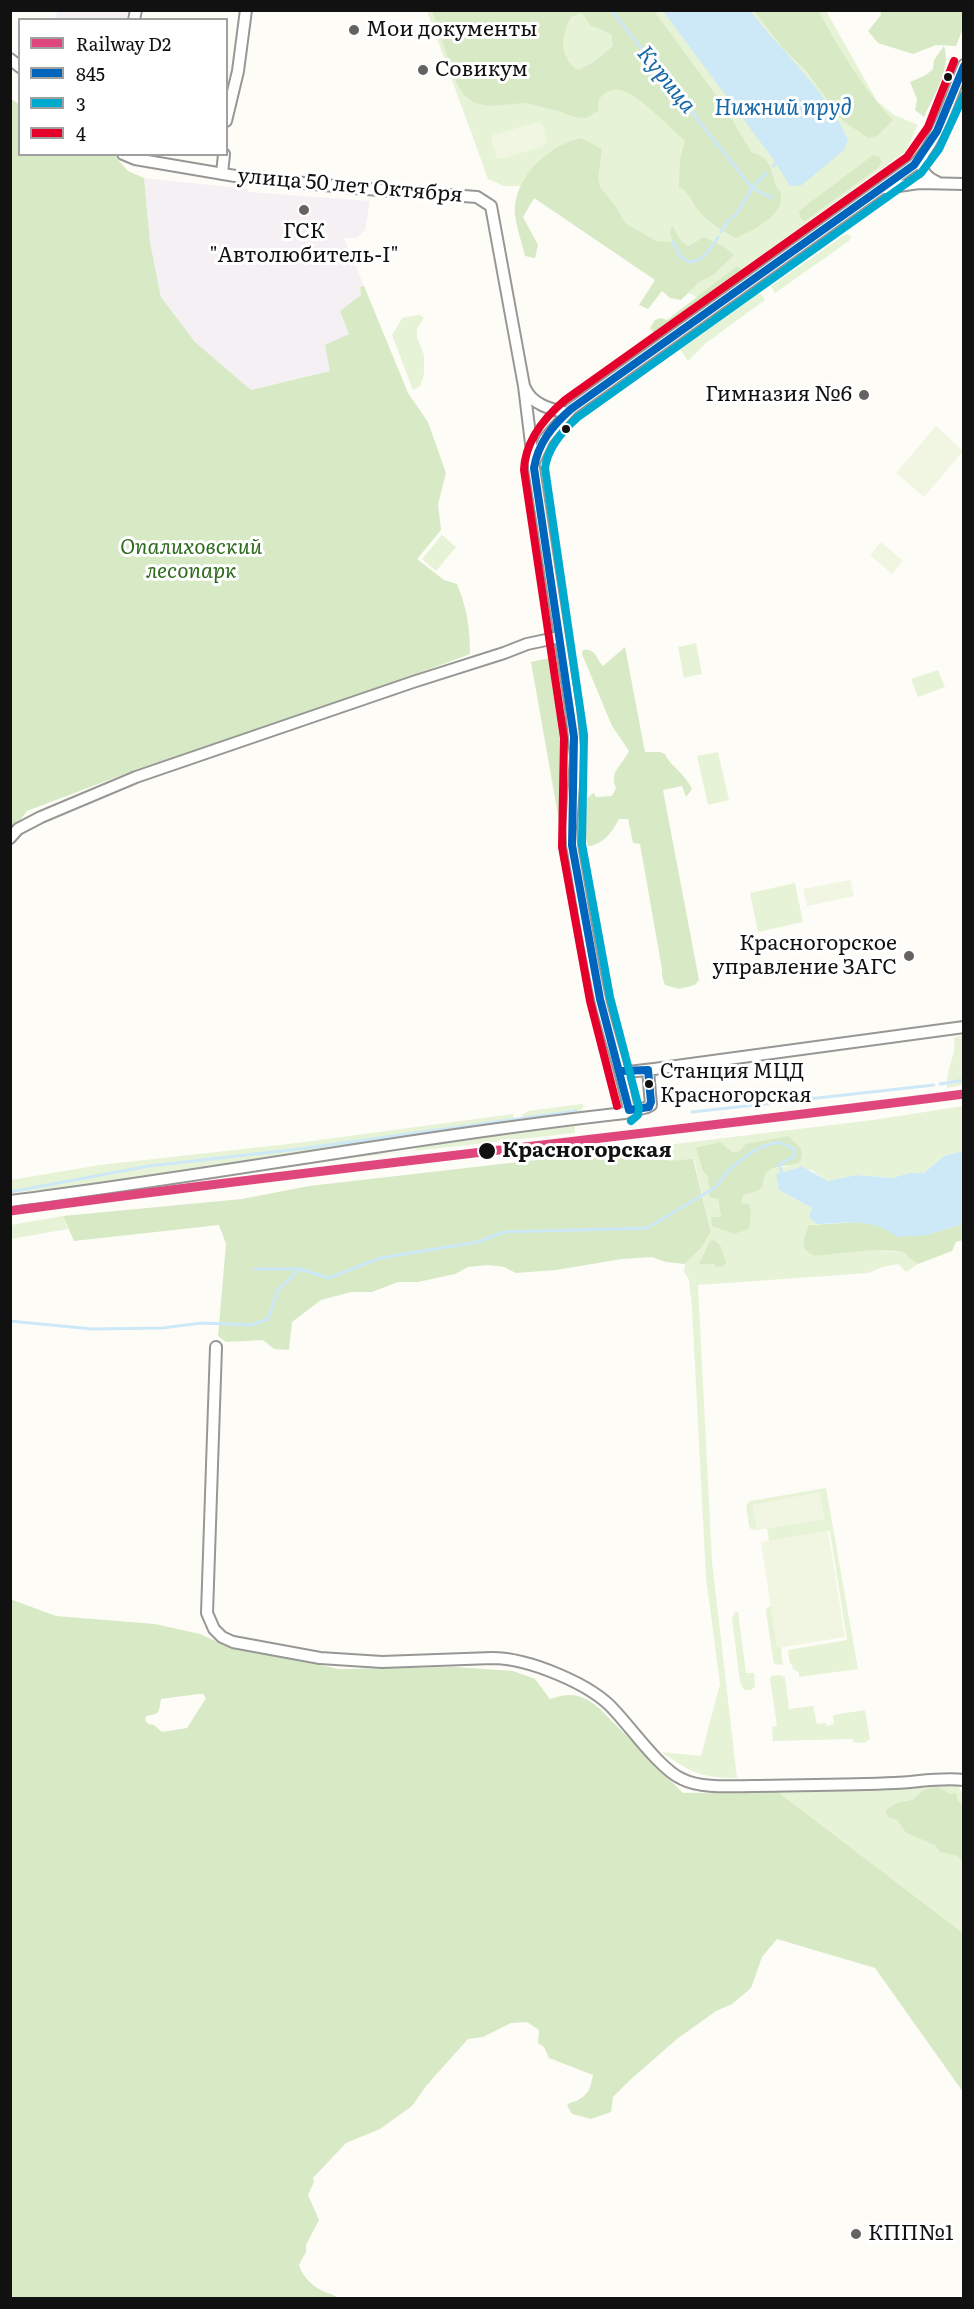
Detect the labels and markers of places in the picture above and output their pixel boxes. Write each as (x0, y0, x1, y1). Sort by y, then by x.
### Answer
place label: Мои документы (366, 17, 538, 43)
marker: Мои документы (347, 23, 361, 37)
place label: Совикум (435, 57, 528, 83)
marker: Совикум (416, 63, 430, 77)
unlabelled marker (942, 71, 954, 83)
marker: ГСК "Автолюбитель-I" (297, 203, 311, 217)
place label: ГСК "Автолюбитель-I" (209, 219, 399, 269)
place label: Гимназия №6 (705, 382, 852, 408)
marker: Гимназия №6 (857, 388, 871, 402)
unlabelled marker (560, 423, 572, 435)
place label: Красногорское управление ЗАГС (713, 931, 897, 981)
marker: Красногорское управление ЗАГС (902, 949, 916, 963)
place label: Станция МЦД Красногорская (660, 1060, 811, 1107)
marker: Станция МЦД Красногорская (643, 1078, 655, 1090)
place label: Красногорская (502, 1138, 672, 1164)
marker: Красногорская (477, 1141, 497, 1161)
place label: КПП№1 (868, 2221, 953, 2247)
marker: КПП№1 (849, 2227, 863, 2241)

